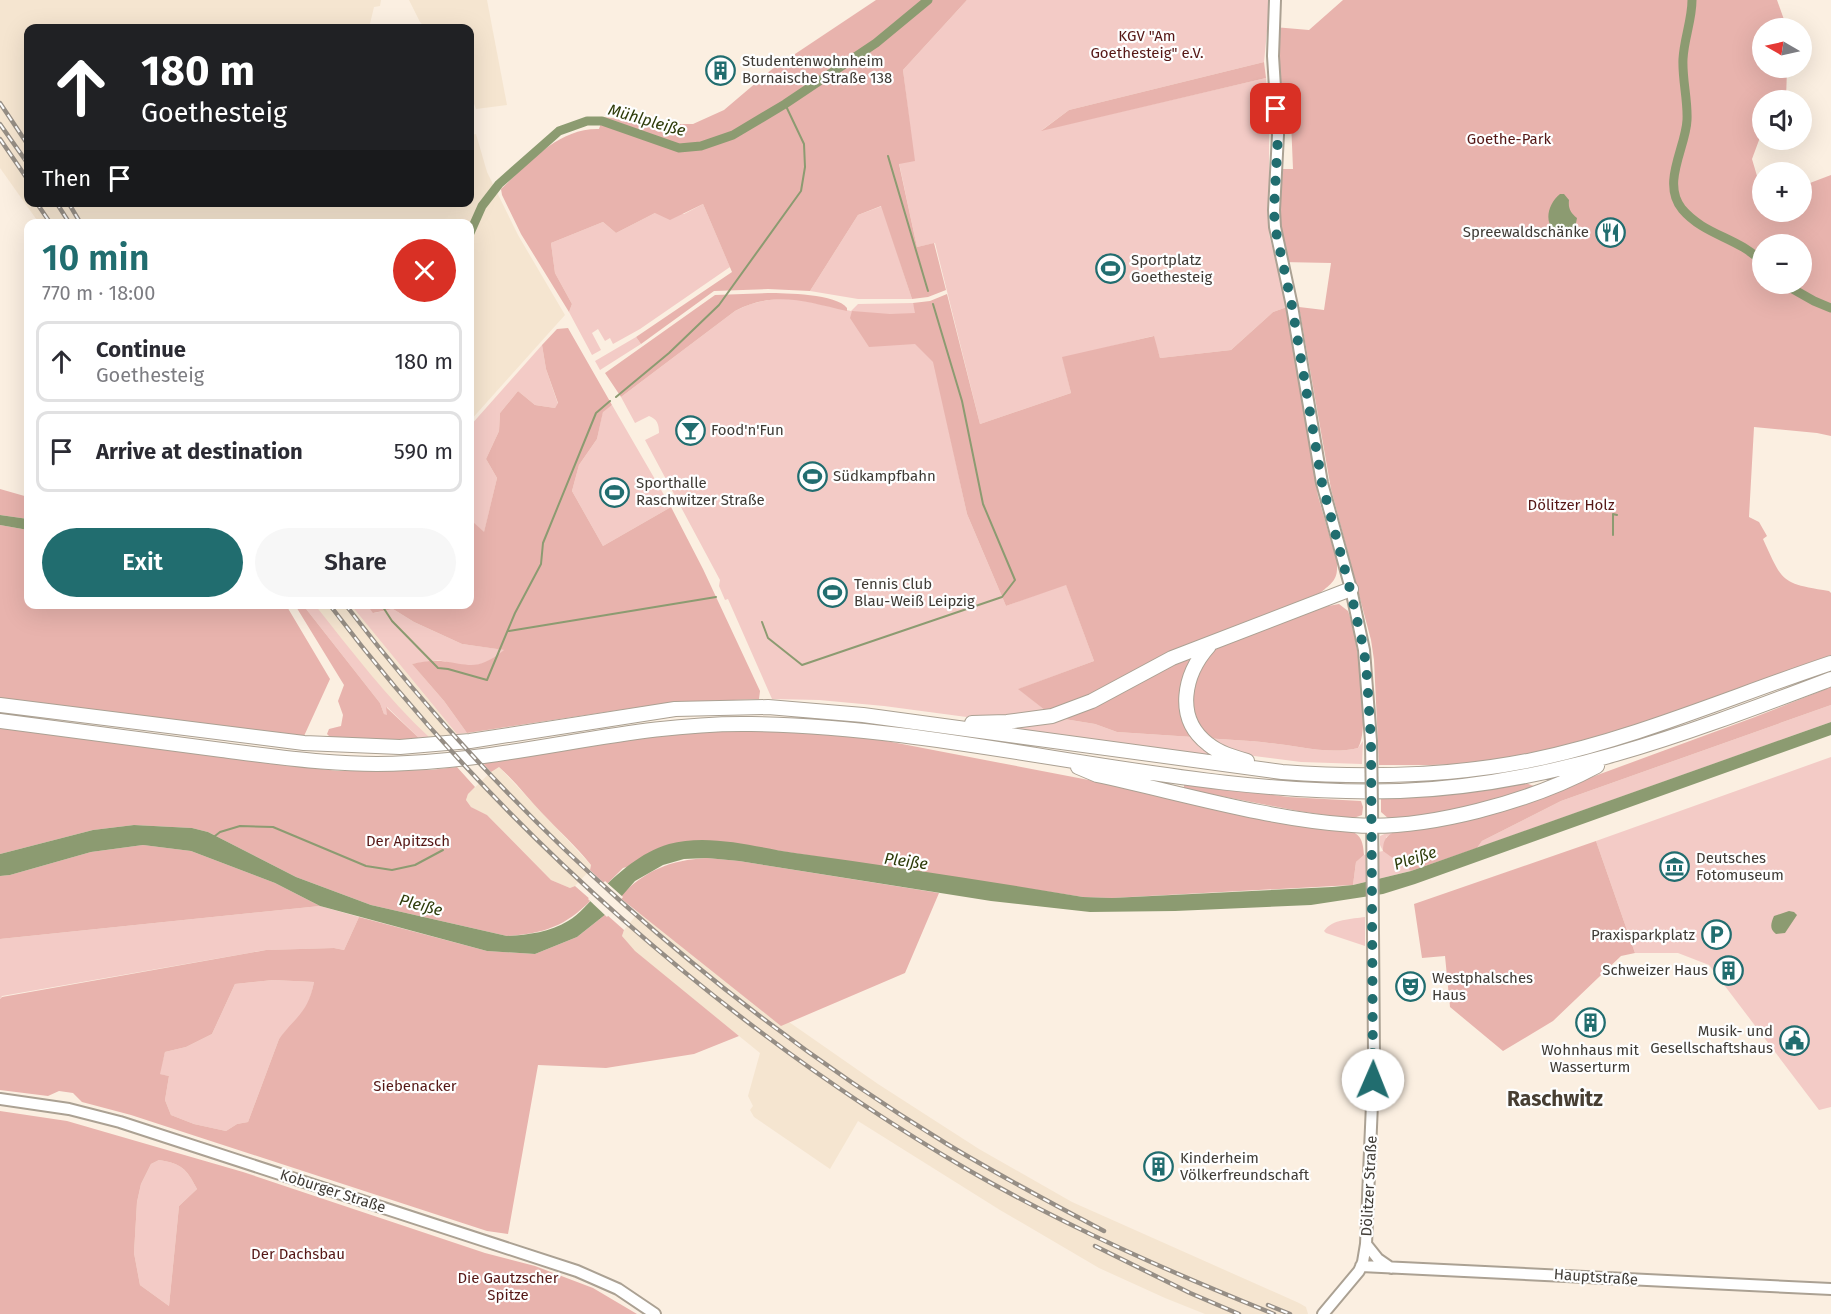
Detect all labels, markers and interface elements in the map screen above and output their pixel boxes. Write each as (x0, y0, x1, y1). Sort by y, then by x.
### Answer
north arrow (1752, 18, 1812, 78)
map controls (1752, 18, 1812, 294)
park label: KGV "Am Goethesteig" e.V. (1090, 27, 1204, 62)
text: 180 m (141, 46, 255, 96)
icon: ahead (42, 48, 120, 126)
place label: Studentenwohnheim Bornaische Straße 138 (742, 52, 892, 87)
building icon: Studentenwohnheim Bornaische Straße 138 (705, 54, 737, 86)
pin (1250, 83, 1301, 134)
button: sound (1752, 90, 1812, 150)
icon: arrive (1259, 92, 1292, 125)
text: Goethesteig (141, 97, 287, 129)
water label: Mühlpleiße (606, 100, 688, 140)
park label: Goethe-Park (1467, 130, 1551, 148)
icon: arrive (103, 162, 136, 195)
button: + (1752, 162, 1812, 222)
text: Then (42, 165, 91, 192)
restaurant icon: Spreewaldschänke (1594, 216, 1626, 248)
place label: Spreewaldschänke (1463, 223, 1589, 241)
button: − (1752, 234, 1812, 294)
text: 10 min (42, 236, 150, 280)
button: close (393, 239, 456, 302)
place label: Sportplatz Goethesteig (1131, 251, 1212, 286)
sports icon: Sportplatz Goethesteig (1094, 253, 1126, 285)
text: 770 m · 18:00 (42, 281, 155, 305)
text: Continue (96, 336, 186, 363)
icon: ahead (45, 345, 78, 378)
text: 180 m (394, 348, 453, 375)
text: Goethesteig (96, 363, 204, 387)
bar icon: Food'n'Fun (674, 414, 706, 446)
place label: Food'n'Fun (711, 421, 784, 439)
icon: arrive (45, 435, 78, 468)
text: Arrive at destination (96, 438, 303, 465)
text: 590 m (394, 438, 453, 465)
sports icon: Südkampfbahn (796, 460, 828, 492)
place label: Südkampfbahn (833, 467, 936, 485)
place label: Sporthalle Raschwitzer Straße (636, 474, 765, 509)
sports icon: Sporthalle Raschwitzer Straße (599, 476, 631, 508)
park label: Dölitzer Holz (1528, 496, 1615, 514)
button: Exit (42, 528, 243, 597)
button: Share (255, 528, 456, 597)
place label: Tennis Club Blau-Weiß Leipzig (854, 575, 975, 610)
sports icon: Tennis Club Blau-Weiß Leipzig (817, 577, 849, 609)
park label: Der Apitzsch (366, 832, 450, 850)
water label: Pleiße (1391, 842, 1439, 874)
water label: Pleiße (883, 849, 929, 873)
place label: Deutsches Fotomuseum (1696, 849, 1784, 884)
museum icon: Deutsches Fotomuseum (1659, 851, 1691, 883)
water label: Pleiße (397, 890, 445, 920)
parking icon: Praxisparkplatz (1700, 919, 1732, 951)
place label: Praxisparkplatz (1591, 926, 1695, 944)
building icon: Schweizer Haus (1713, 954, 1745, 986)
place label: Schweizer Haus (1602, 961, 1708, 979)
place label: Westphalsches Haus (1432, 969, 1533, 1004)
theatre icon: Westphalsches Haus (1395, 971, 1427, 1003)
building icon: Wohnhaus mit Wasserturm (1574, 1007, 1606, 1039)
place label: Musik- und Gesellschaftshaus (1650, 1022, 1773, 1057)
public building icon: Musik- und Gesellschaftshaus (1778, 1024, 1810, 1056)
place label: Wohnhaus mit Wasserturm (1541, 1041, 1639, 1076)
position arrow (1341, 1048, 1405, 1112)
park label: Siebenacker (373, 1077, 457, 1095)
district label: Raschwitz (1507, 1086, 1603, 1112)
street label: Dölitzer Straße (1357, 1135, 1381, 1237)
place label: Kinderheim Völkerfreundschaft (1180, 1149, 1310, 1184)
building icon: Kinderheim Völkerfreundschaft (1143, 1151, 1175, 1183)
street label: Koburger Straße (278, 1165, 388, 1217)
park label: Der Dachsbau (251, 1245, 345, 1263)
street label: Hauptstraße (1553, 1265, 1639, 1289)
park label: Die Gautzscher Spitze (457, 1269, 559, 1304)

